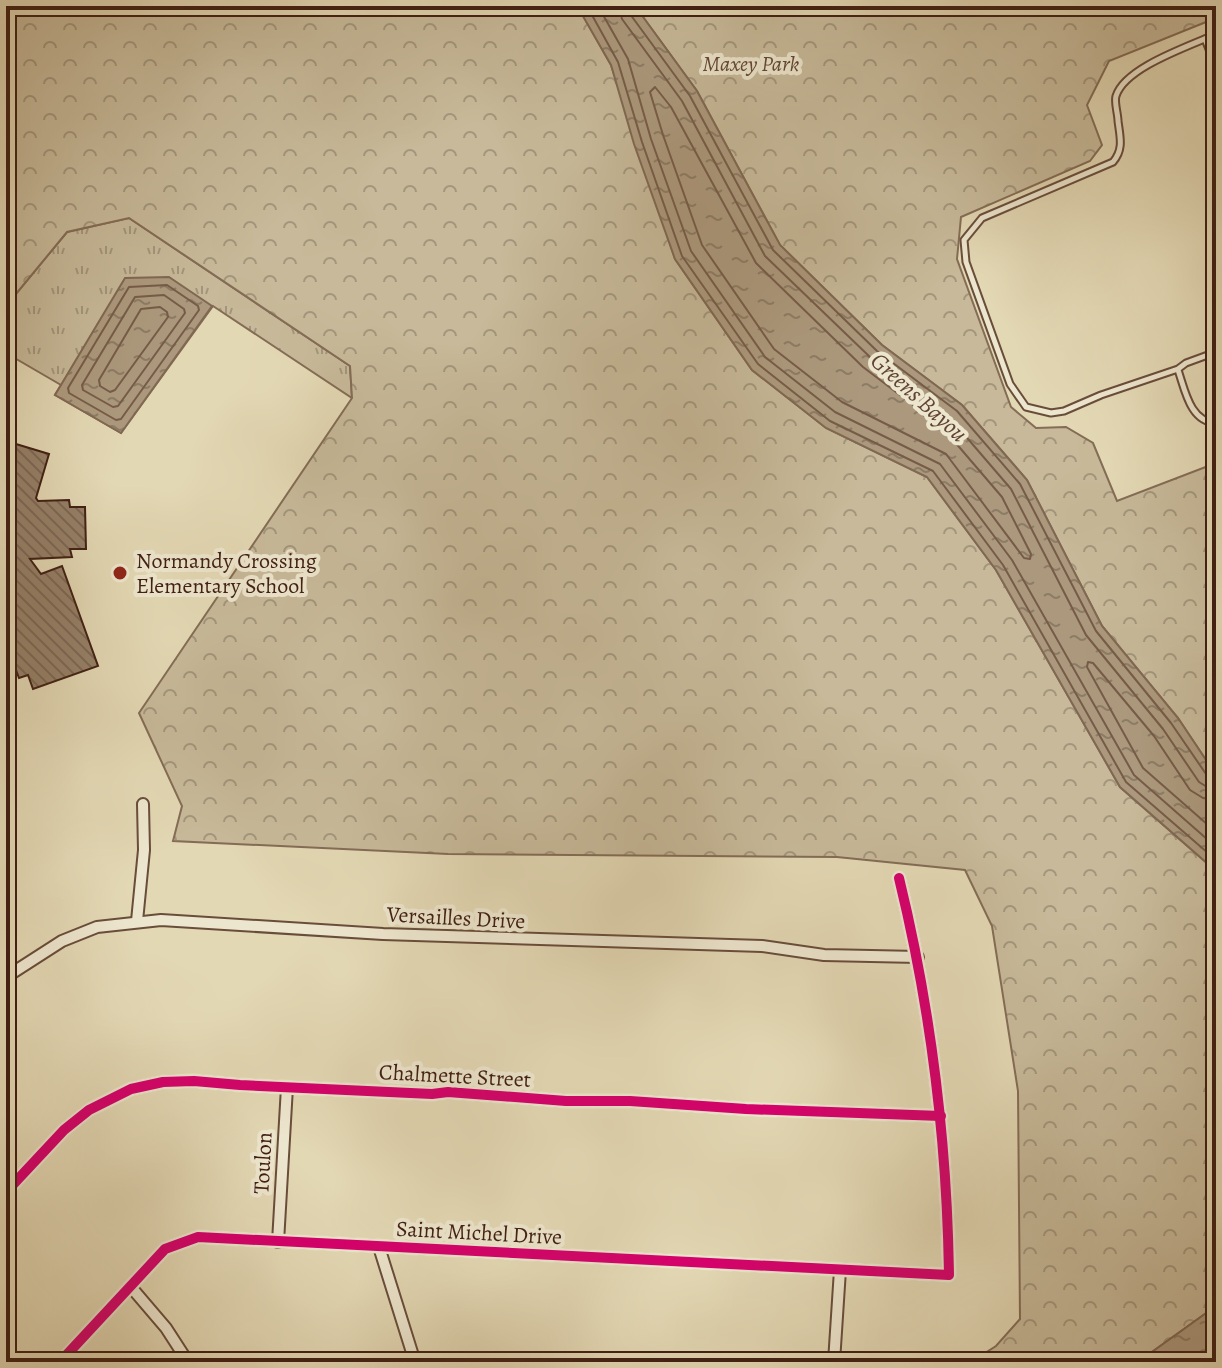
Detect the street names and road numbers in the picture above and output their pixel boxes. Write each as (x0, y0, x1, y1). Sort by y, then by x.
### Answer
street label: Versailles Drive (385, 899, 526, 937)
street label: Chalmette Street (378, 1057, 532, 1095)
street label: Toulon (246, 1131, 280, 1195)
street label: Saint Michel Drive (395, 1214, 563, 1252)

